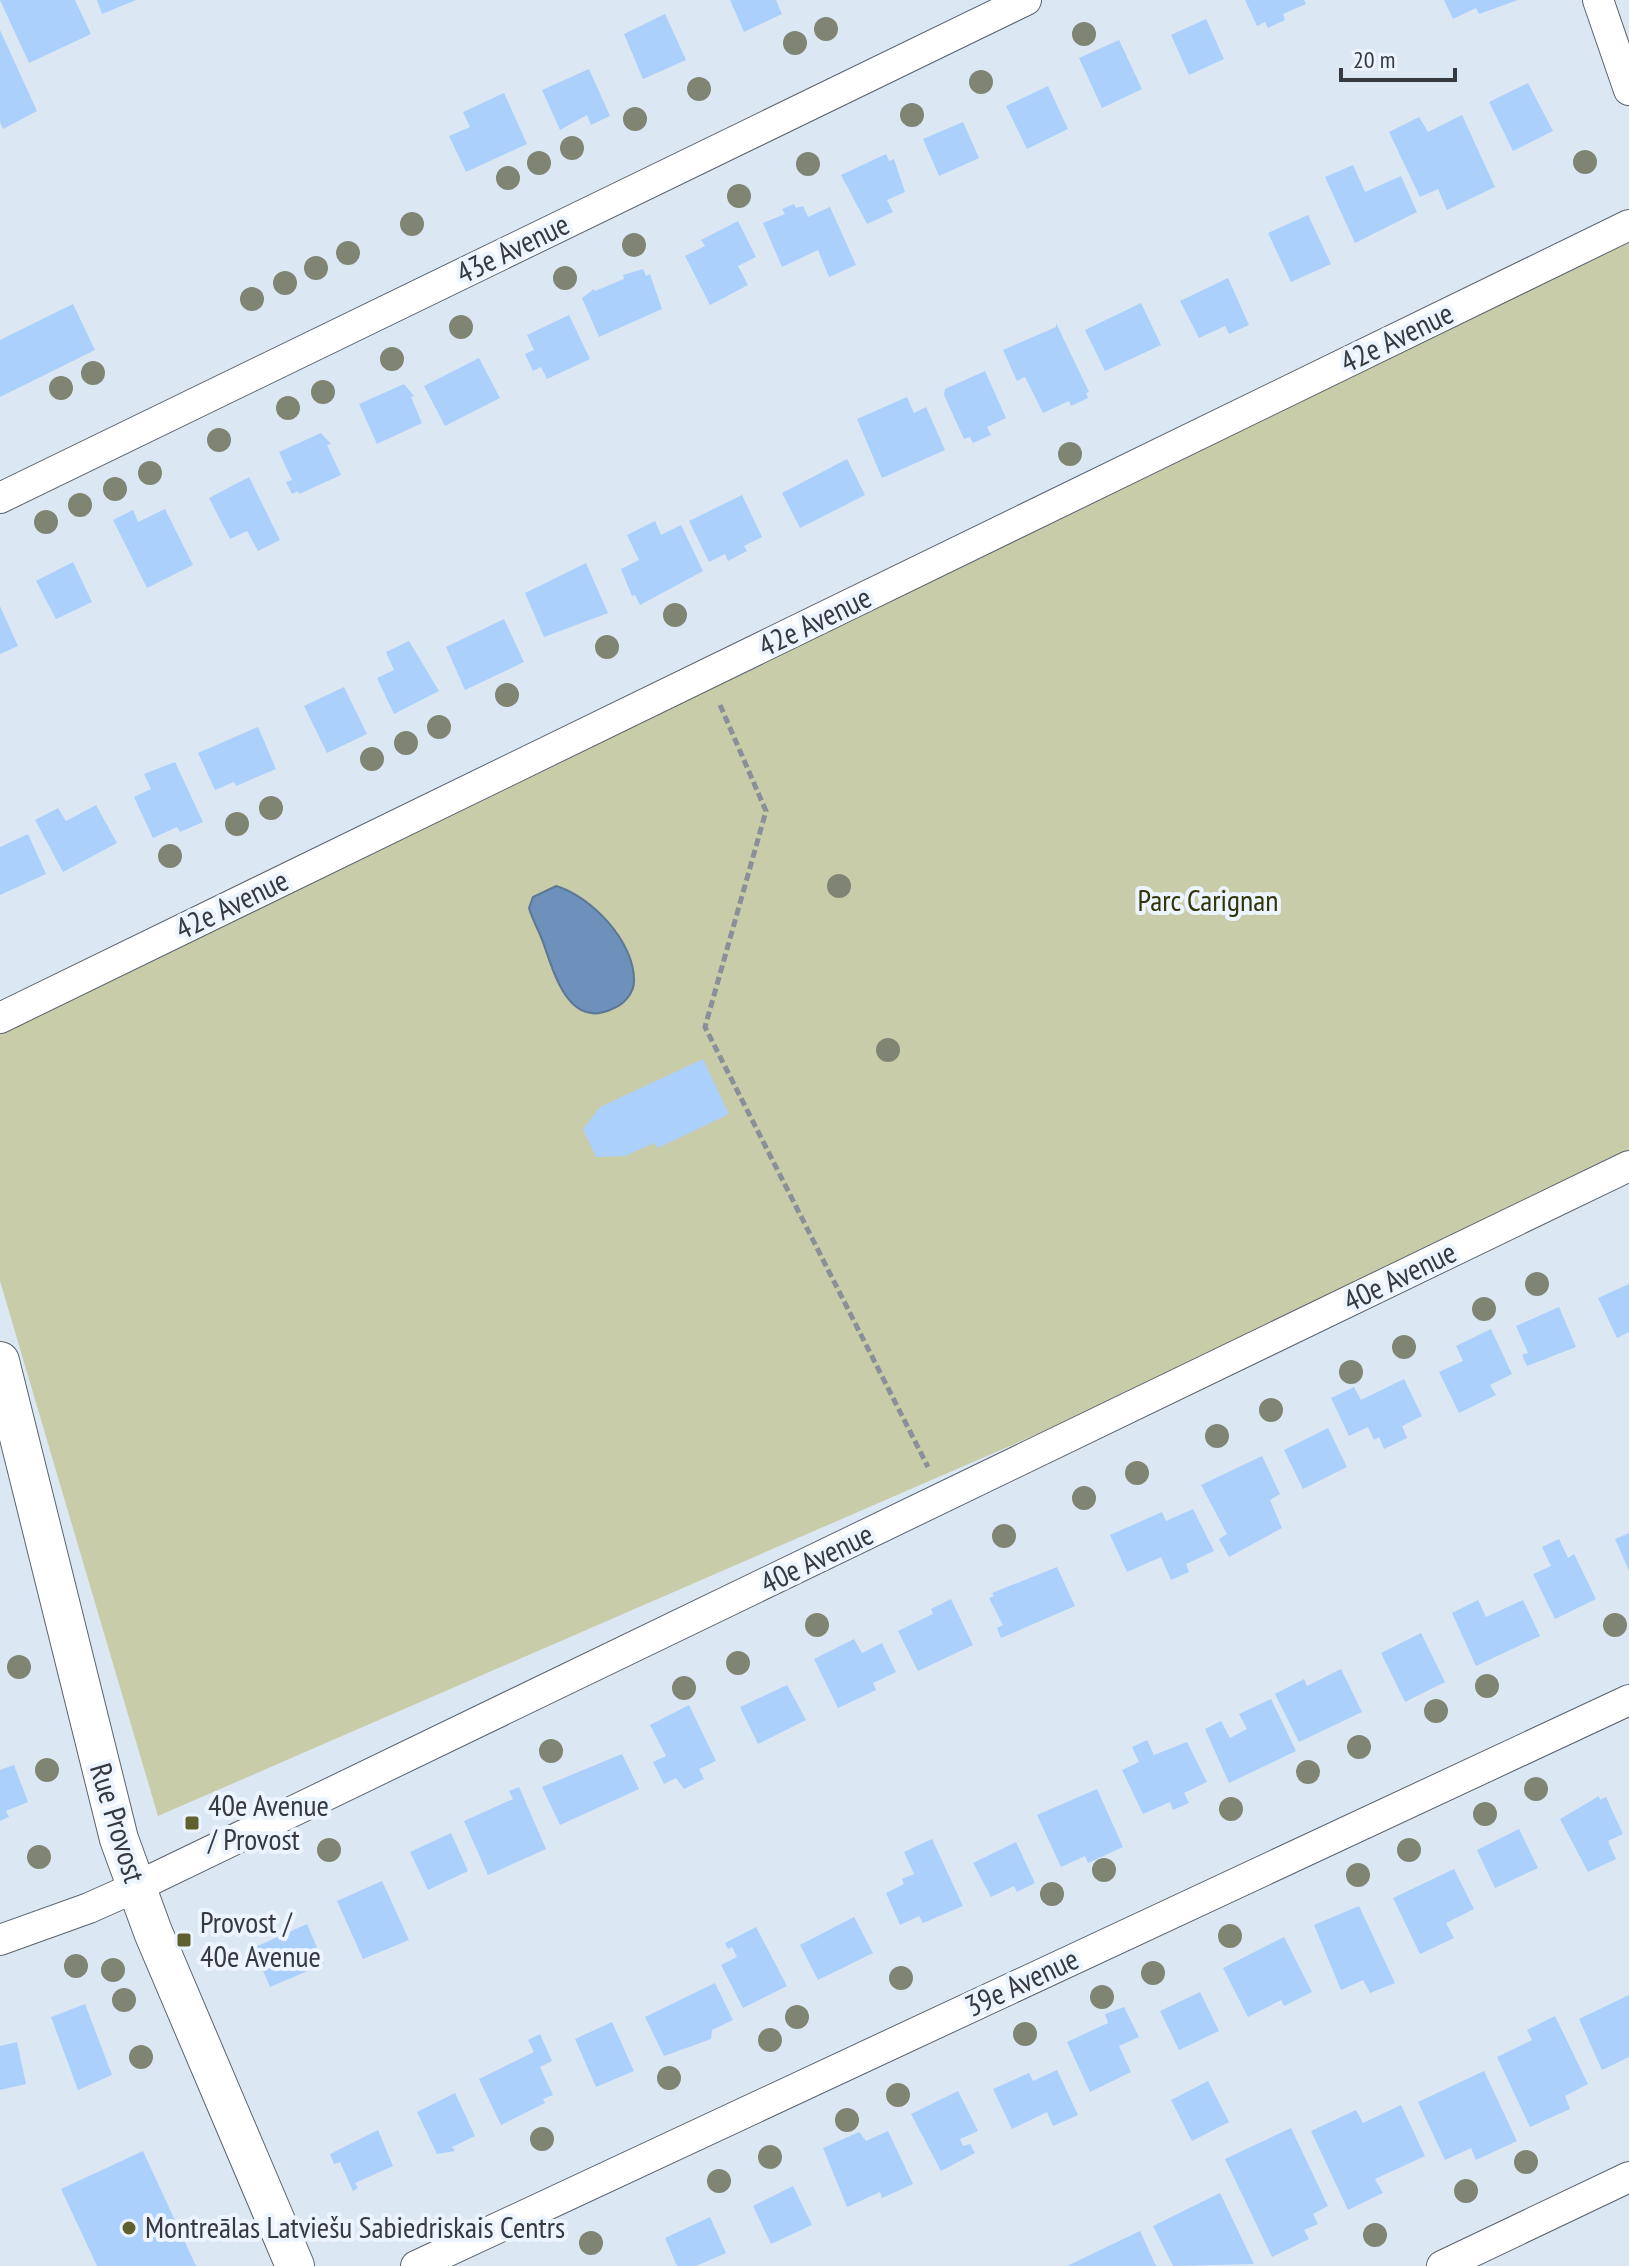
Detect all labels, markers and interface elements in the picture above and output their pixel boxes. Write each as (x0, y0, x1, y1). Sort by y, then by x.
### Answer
scale bar (1341, 32, 1455, 82)
text: 20 m (1353, 44, 1395, 75)
street label: 43e Avenue (450, 204, 575, 292)
street label: 42e Avenue (1334, 293, 1459, 381)
street label: 42e Avenue (752, 577, 877, 665)
street label: 42e Avenue (169, 860, 294, 948)
park label: Parc Carignan (1138, 880, 1278, 919)
street label: 40e Avenue (1337, 1232, 1462, 1320)
street label: 40e Avenue (754, 1514, 879, 1602)
street label: Rue Provost (82, 1758, 155, 1888)
place label: 40e Avenue / Provost (207, 1785, 329, 1858)
marker: 40e Avenue / Provost (183, 1814, 201, 1832)
place label: Provost / 40e Avenue (200, 1902, 321, 1975)
marker: Provost / 40e Avenue (175, 1931, 193, 1949)
street label: 39e Avenue (958, 1938, 1084, 2025)
place label: Montreālas Latviešu Sabiedriskais Centrs (145, 2207, 565, 2246)
marker: Montreālas Latviešu Sabiedriskais Centrs (120, 2219, 138, 2237)

